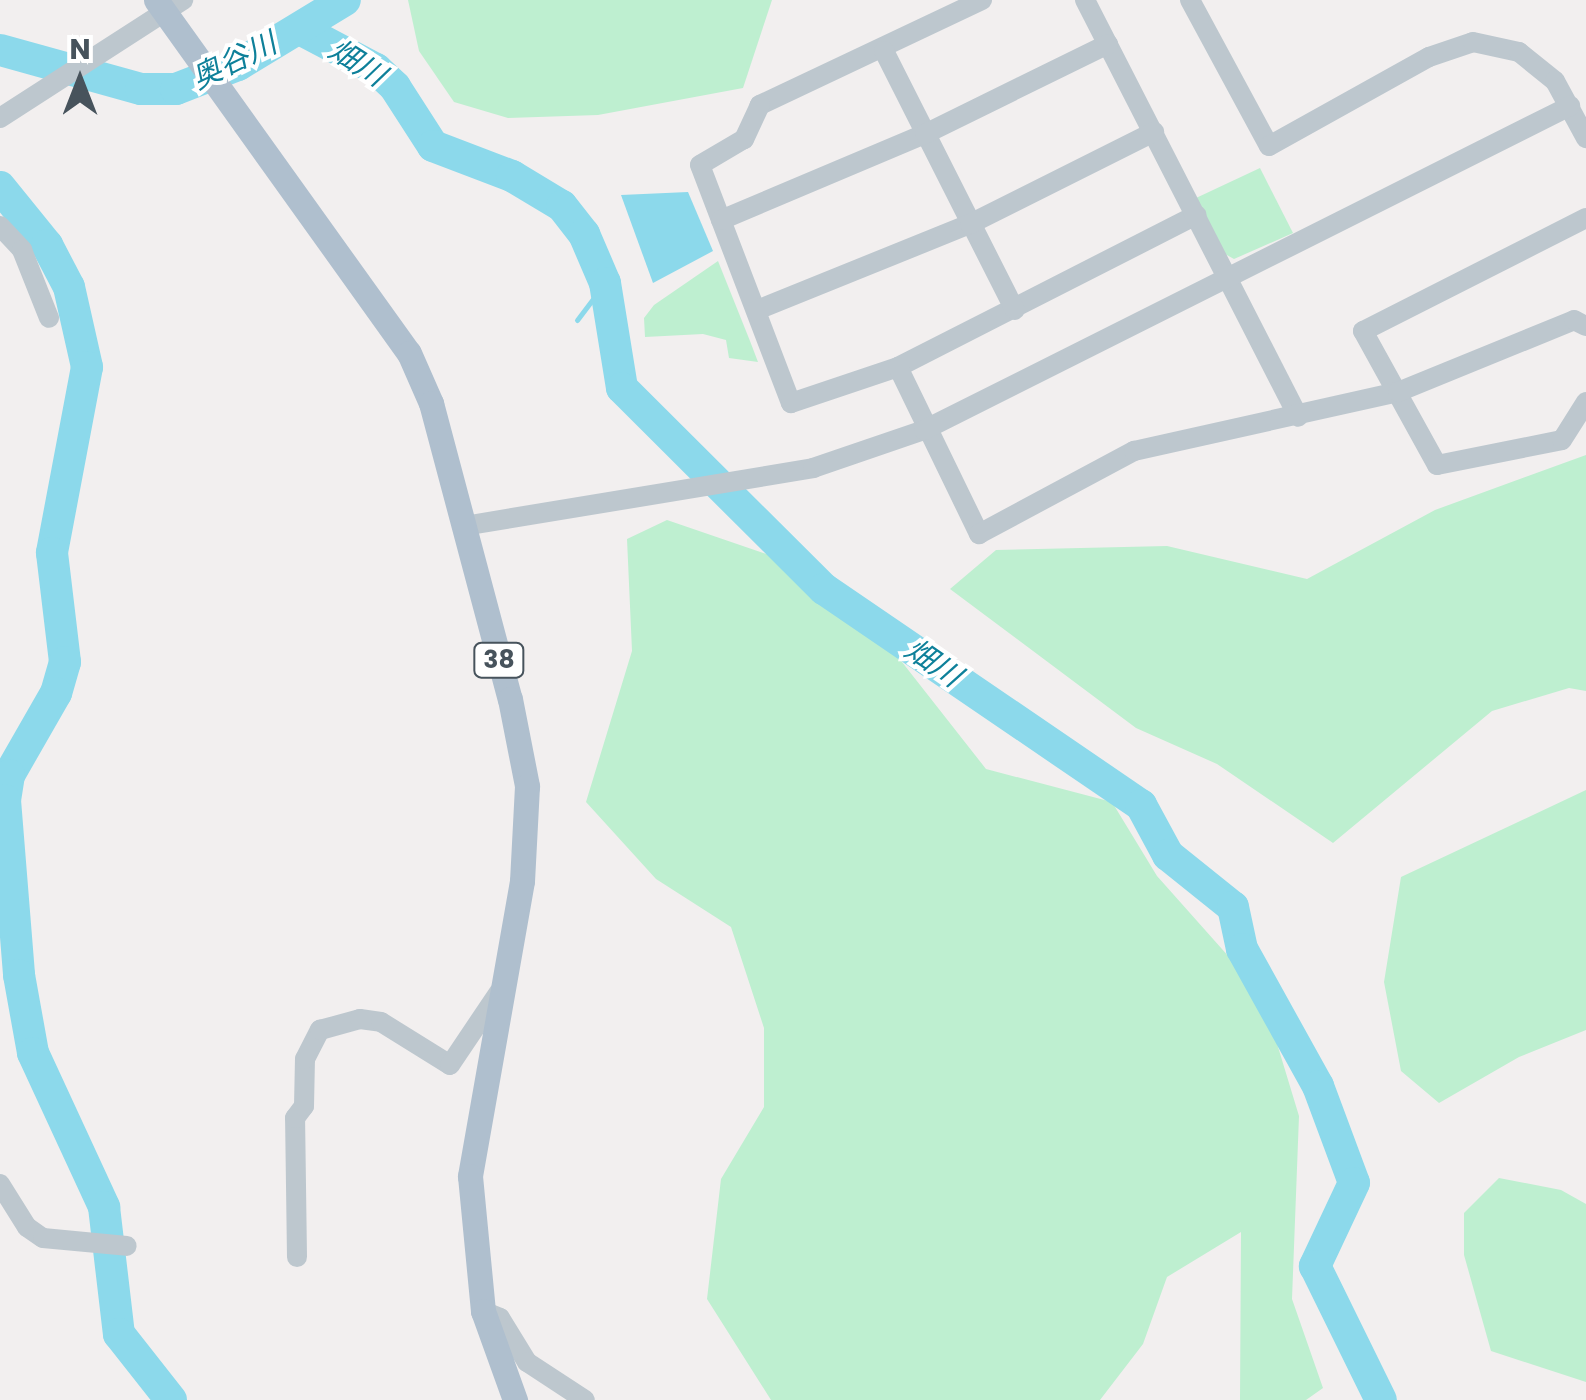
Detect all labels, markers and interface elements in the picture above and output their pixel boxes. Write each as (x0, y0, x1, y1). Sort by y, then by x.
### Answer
water label: 奥谷川 (186, 25, 282, 97)
north arrow (30, 30, 130, 130)
text: N (69, 30, 91, 69)
water label: 畑川 (322, 32, 392, 94)
water label: 畑川 (898, 631, 968, 695)
road number: 38 (472, 640, 526, 680)

